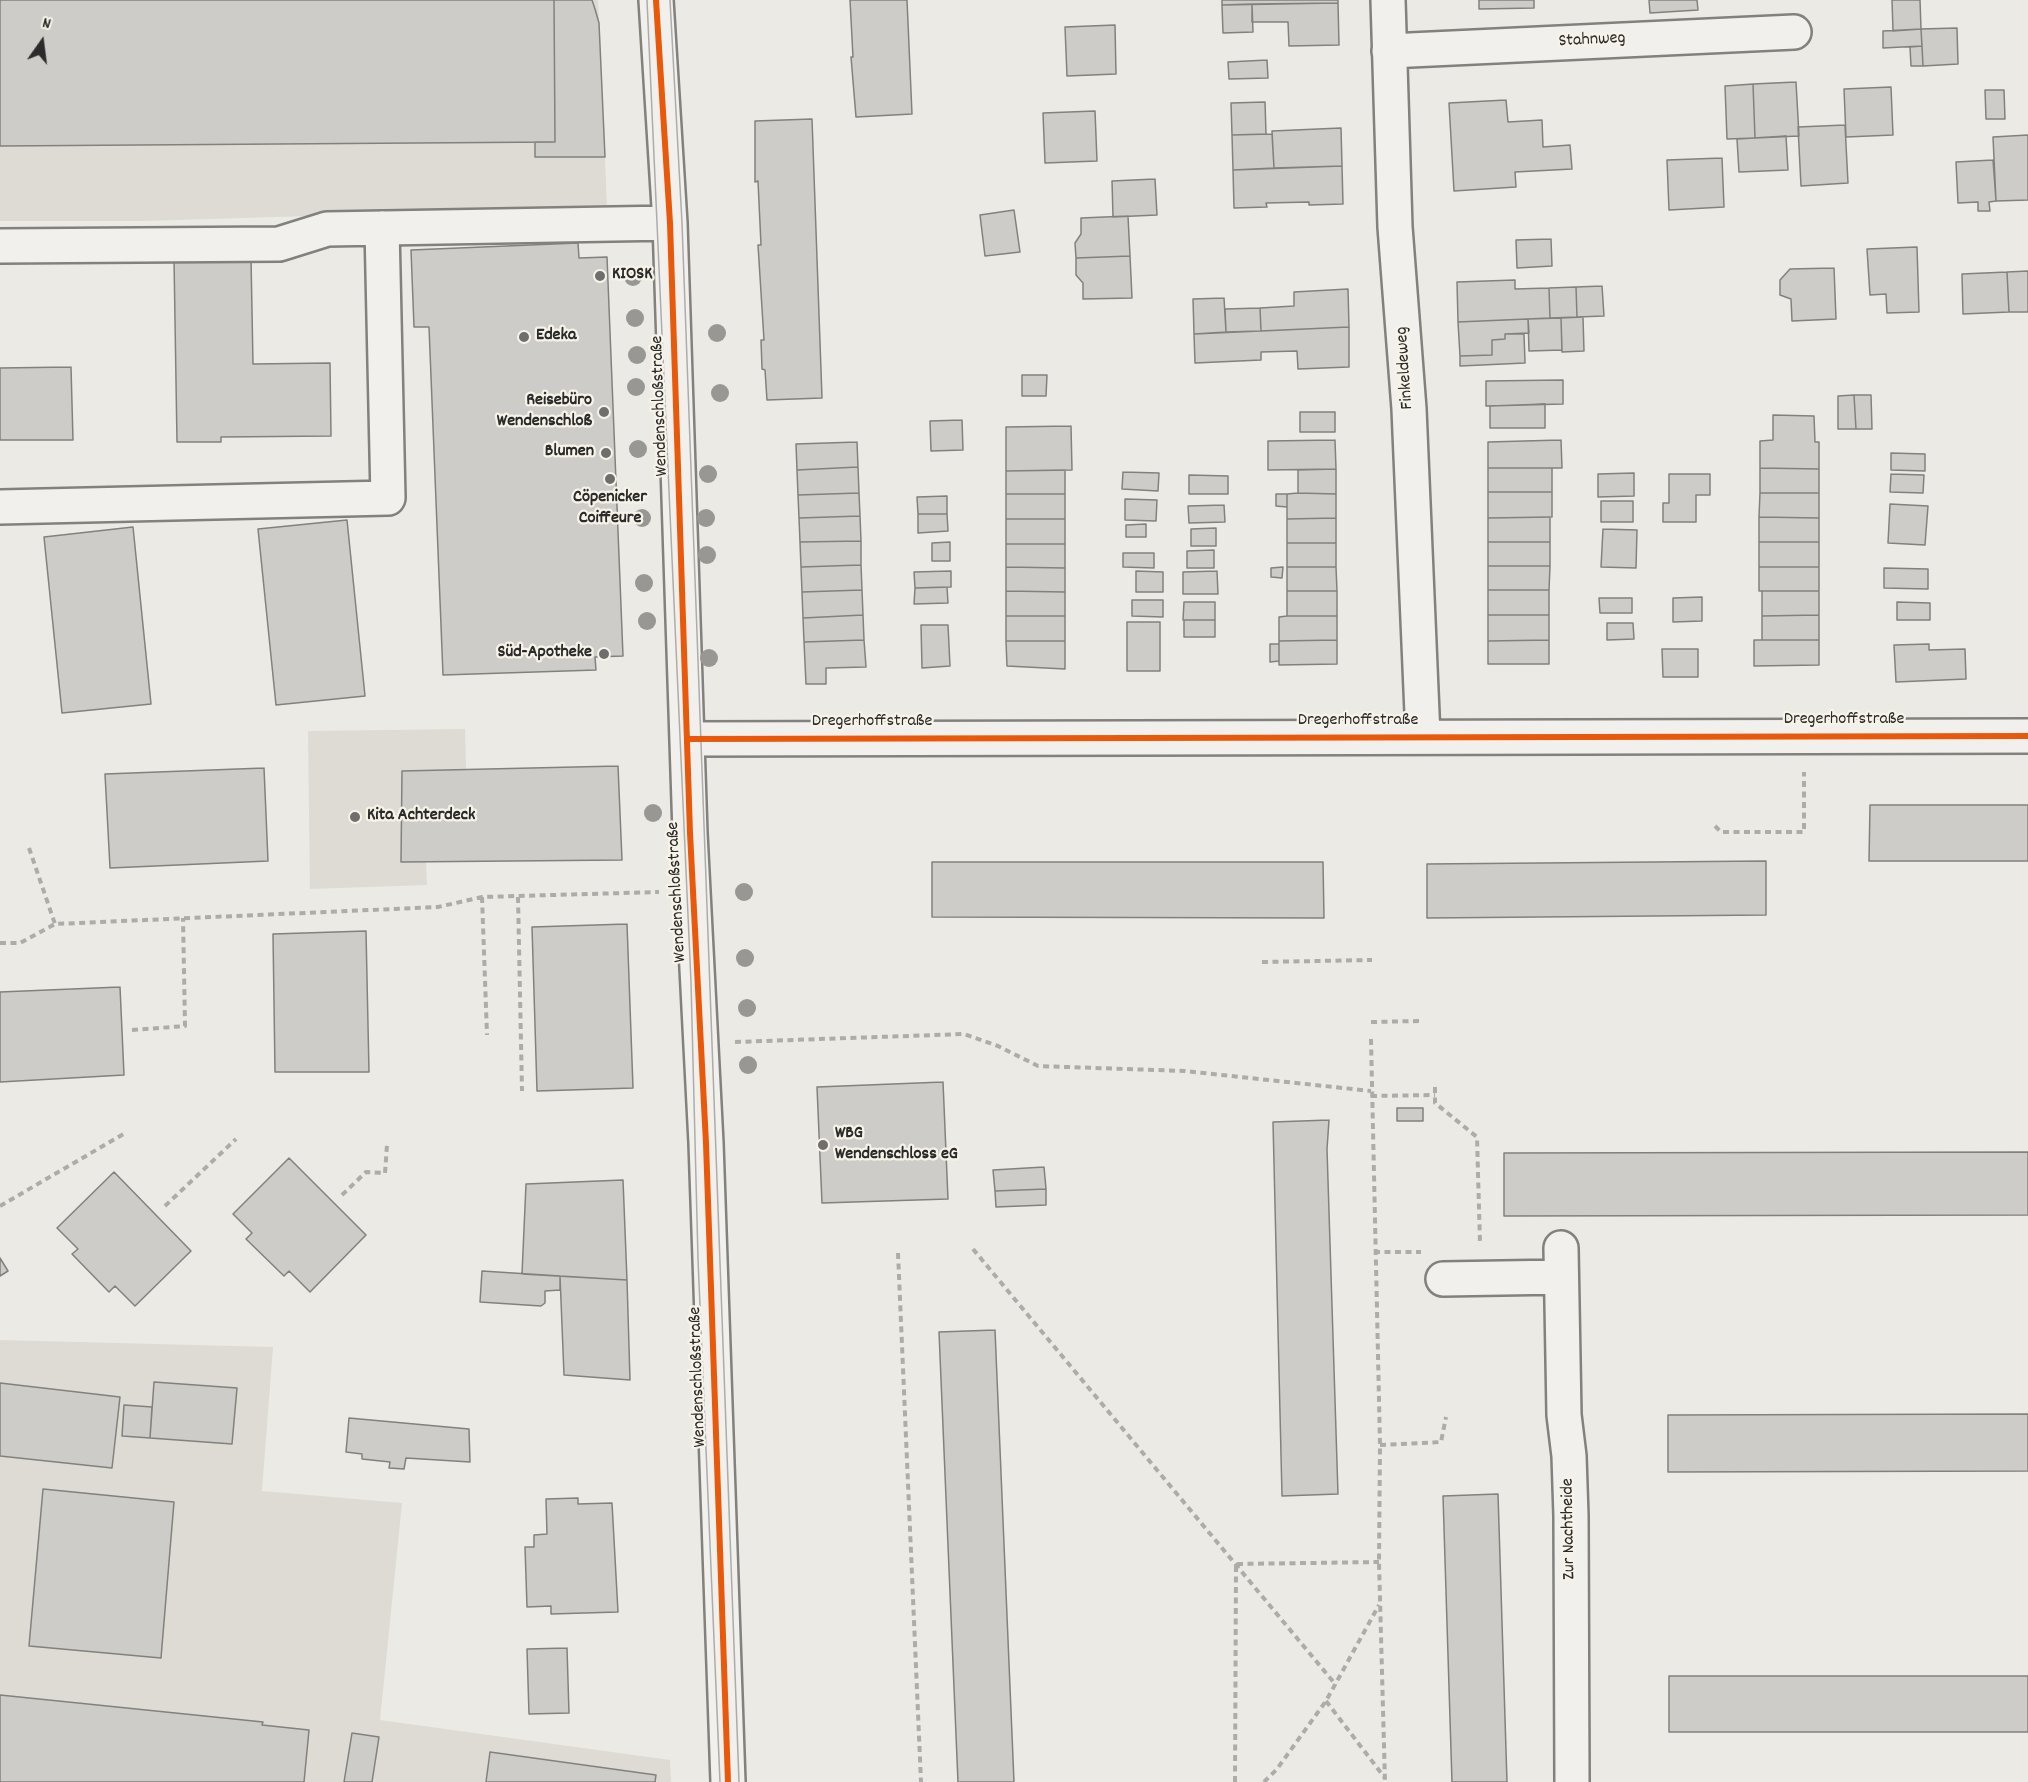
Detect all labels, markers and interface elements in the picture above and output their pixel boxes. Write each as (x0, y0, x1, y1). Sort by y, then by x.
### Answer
north arrow (12, 12, 72, 72)
text: N (40, 12, 53, 36)
street label: Stahnweg (1558, 28, 1626, 54)
place label: KIOSK (612, 265, 652, 287)
marker: KIOSK (593, 269, 607, 283)
place label: Edeka (536, 326, 576, 348)
street label: Finkeldeweg (1392, 326, 1420, 410)
marker: Edeka (517, 330, 531, 344)
street label: Wendenschloßstraße (648, 335, 674, 477)
place label: Reisebüro Wendenschloß (497, 391, 592, 434)
marker: Reisebüro Wendenschloß (597, 405, 611, 419)
place label: Blumen (545, 442, 594, 464)
marker: Blumen (599, 446, 613, 460)
marker: Cöpenicker Coiffeure (603, 472, 617, 486)
place label: Cöpenicker Coiffeure (573, 488, 647, 530)
place label: Süd-Apotheke (497, 643, 592, 665)
marker: Süd-Apotheke (597, 647, 611, 661)
street label: Dregerhoffstraße (1784, 710, 1904, 732)
street label: Dregerhoffstraße (1298, 711, 1418, 733)
street label: Dregerhoffstraße (812, 712, 932, 734)
place label: Kita Achterdeck (367, 806, 475, 828)
marker: Kita Achterdeck (348, 810, 362, 824)
street label: Wendenschloßstraße (664, 821, 692, 963)
place label: WBG Wendenschloss eG (835, 1124, 958, 1166)
marker: WBG Wendenschloss eG (816, 1138, 830, 1152)
street label: Wendenschloßstraße (686, 1306, 712, 1448)
street label: Zur Nachtheide (1558, 1478, 1582, 1580)

